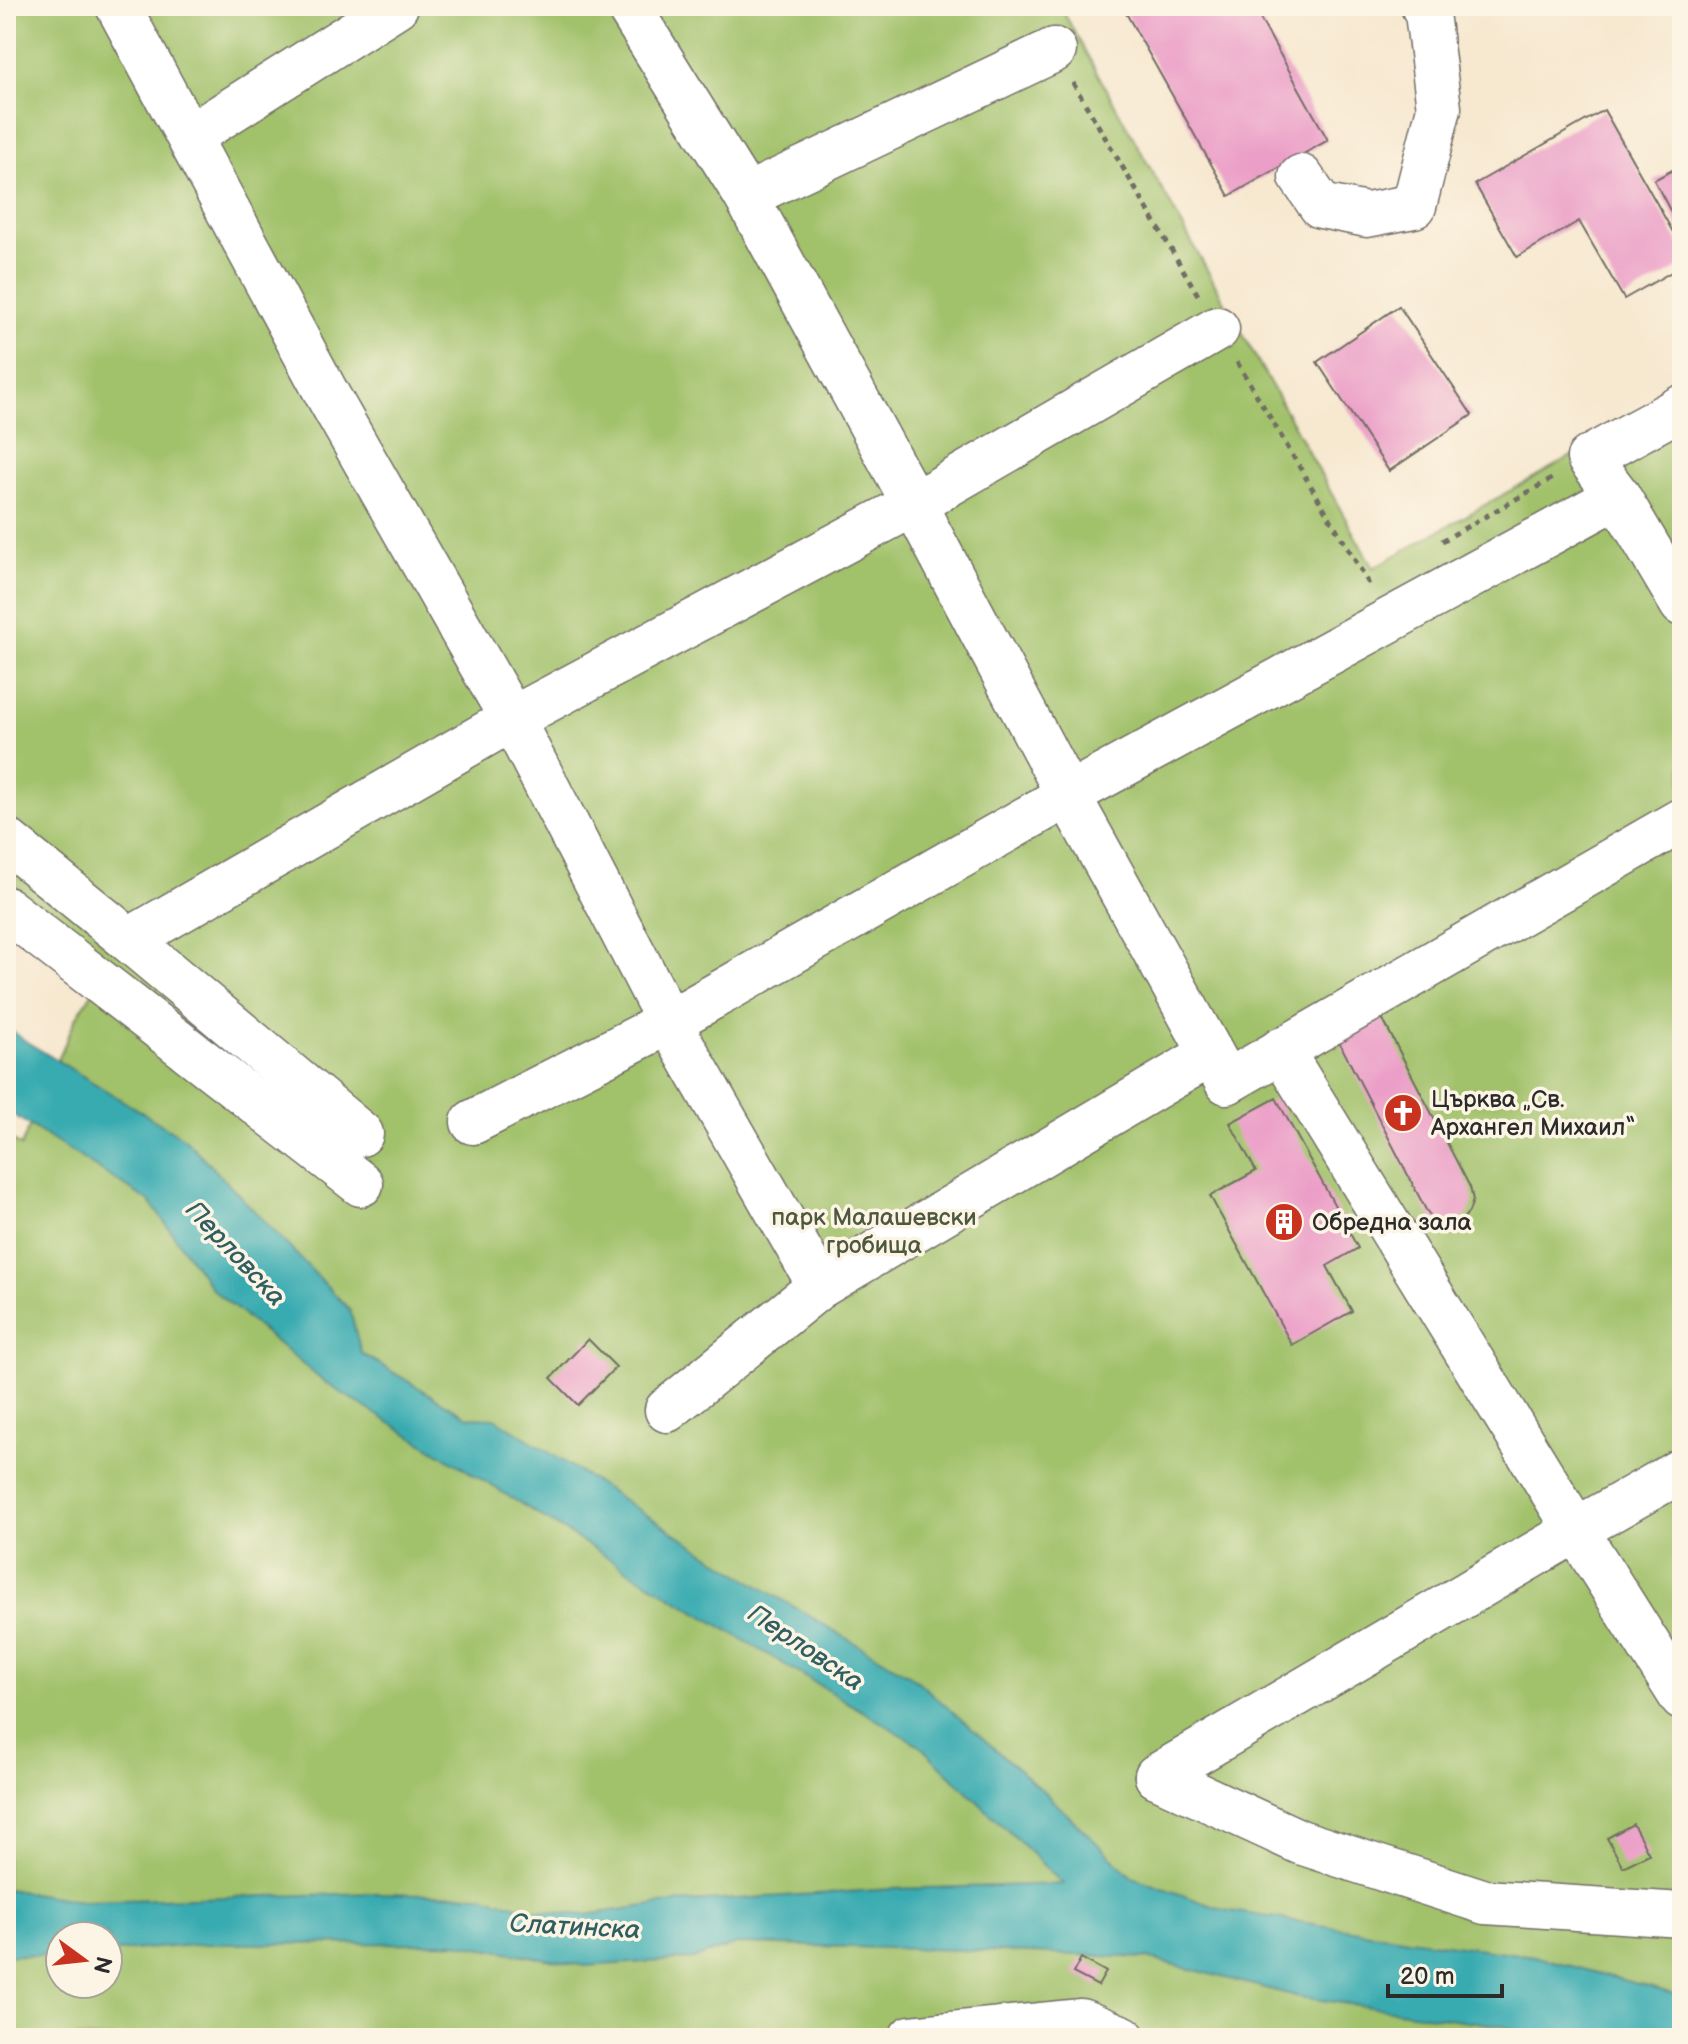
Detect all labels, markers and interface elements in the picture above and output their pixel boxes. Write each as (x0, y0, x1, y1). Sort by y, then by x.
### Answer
place label: Църква „Св. Архангел Михаил“ (1430, 1085, 1635, 1142)
church icon: Църква „Св. Архангел Михаил“ (1382, 1092, 1424, 1134)
water label: Перловска (178, 1195, 291, 1313)
building icon: Обредна зала (1263, 1201, 1305, 1243)
park label: парк Малашевски гробища (771, 1203, 977, 1260)
place label: Обредна зала (1312, 1208, 1472, 1237)
water label: Перловска (742, 1598, 869, 1698)
water label: Слатинска (509, 1909, 641, 1946)
north arrow (44, 1920, 124, 2000)
scale bar (1388, 1948, 1502, 1998)
text: N (87, 1953, 117, 1976)
text: 20 m (1400, 1962, 1455, 1991)

